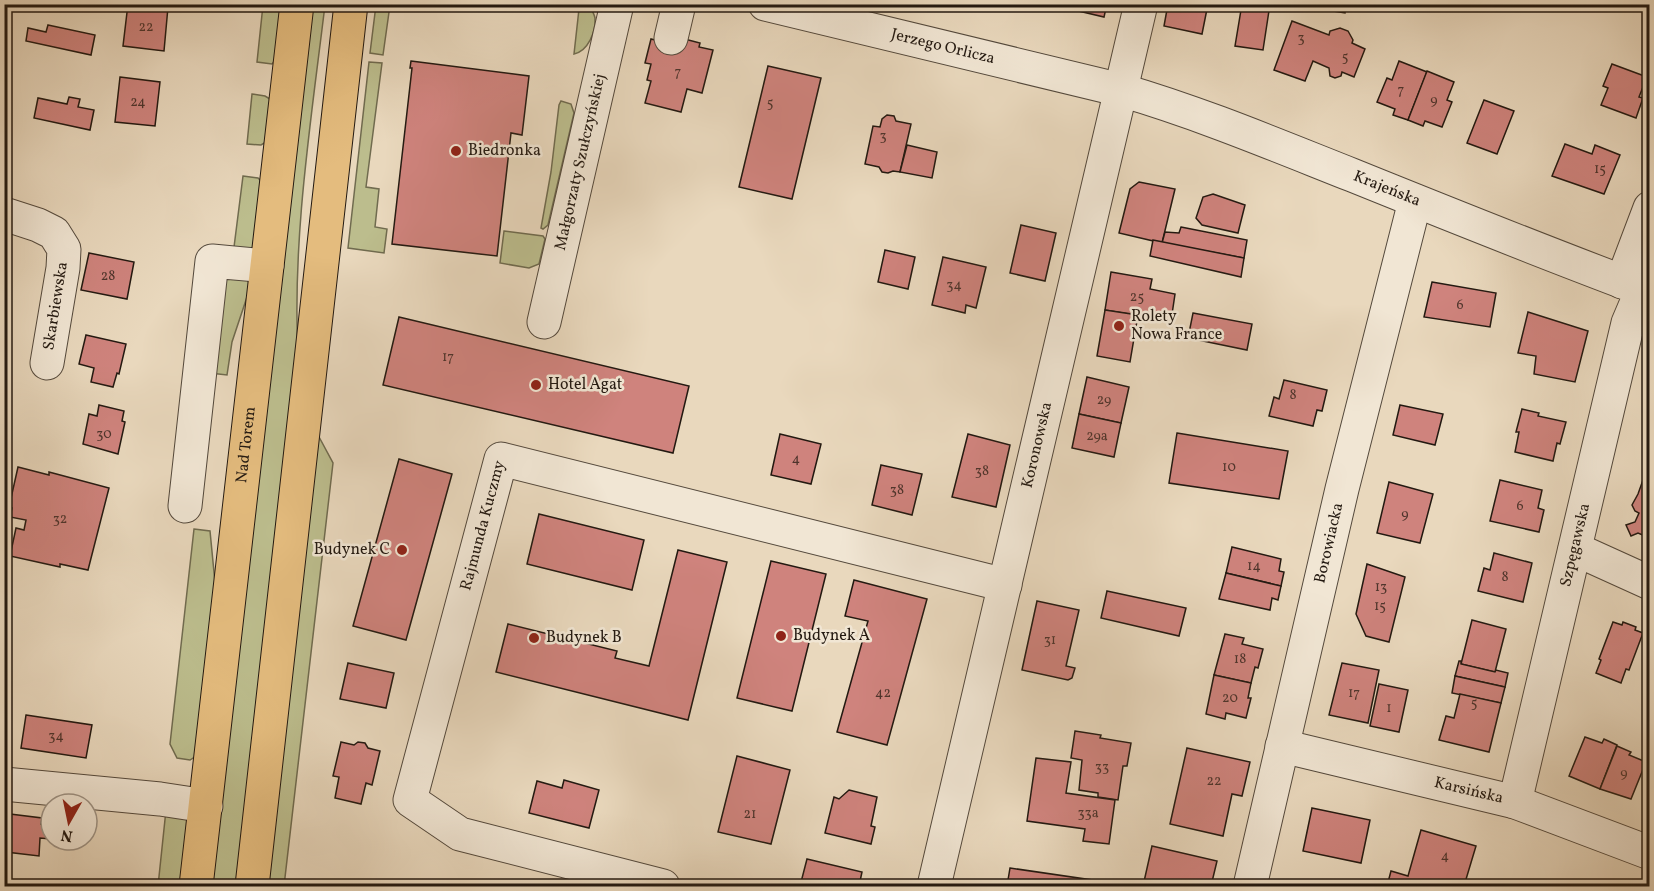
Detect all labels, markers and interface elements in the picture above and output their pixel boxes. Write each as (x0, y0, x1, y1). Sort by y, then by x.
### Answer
house number: 22 (138, 18, 154, 37)
street label: Jerzego Orlicza (889, 24, 997, 70)
house number: 3 (1297, 29, 1305, 48)
house number: 5 (1342, 48, 1348, 67)
house number: 7 (675, 63, 682, 82)
street label: Małgorzaty Szułczyńskiej (550, 72, 612, 253)
house number: 7 (1398, 81, 1405, 100)
house number: 9 (1430, 91, 1438, 110)
house number: 24 (130, 93, 146, 112)
house number: 5 (767, 94, 773, 113)
house number: 3 (879, 127, 887, 146)
place label: Biedronka (468, 140, 541, 162)
marker: Biedronka (449, 144, 463, 158)
house number: 15 (1594, 160, 1606, 179)
street label: Krajeńska (1350, 166, 1424, 213)
street label: Skarbiewska (38, 260, 74, 352)
house number: 28 (101, 267, 115, 286)
house number: 34 (946, 276, 962, 295)
house number: 25 (1130, 288, 1144, 307)
house number: 6 (1456, 296, 1464, 315)
place label: Rolety Nowa France (1131, 306, 1222, 346)
marker: Rolety Nowa France (1112, 319, 1126, 333)
house number: 17 (442, 348, 454, 367)
place label: Hotel Agat (548, 374, 623, 396)
marker: Hotel Agat (529, 378, 543, 392)
house number: 8 (1289, 386, 1297, 405)
house number: 29 (1097, 391, 1111, 410)
street label: Koronowska (1017, 400, 1058, 490)
street label: Nad Torem (231, 405, 262, 484)
house number: 30 (96, 425, 112, 444)
house number: 29a (1086, 427, 1108, 446)
house number: 4 (792, 450, 800, 469)
street label: Rajmunda Kuczmy (455, 458, 511, 593)
house number: 10 (1222, 458, 1236, 477)
house number: 38 (975, 462, 989, 481)
house number: 38 (890, 481, 904, 500)
house number: 6 (1516, 497, 1524, 516)
street label: Borowiacka (1309, 501, 1349, 586)
street label: Szpęgawska (1555, 501, 1596, 589)
house number: 9 (1401, 505, 1409, 524)
house number: 32 (53, 510, 67, 529)
place label: Budynek C (314, 539, 390, 561)
marker: Budynek C (395, 543, 409, 557)
house number: 14 (1247, 557, 1261, 576)
house number: 8 (1501, 568, 1509, 587)
house number: 13 (1375, 578, 1387, 597)
house number: 15 (1374, 597, 1386, 616)
place label: Budynek A (793, 625, 870, 647)
place label: Budynek B (546, 627, 622, 649)
marker: Budynek A (774, 629, 788, 643)
marker: Budynek B (527, 631, 541, 645)
house number: 31 (1044, 631, 1056, 650)
house number: 18 (1234, 650, 1246, 669)
house number: 42 (875, 684, 891, 703)
house number: 17 (1348, 684, 1360, 703)
house number: 20 (1222, 689, 1238, 708)
house number: 5 (1471, 694, 1477, 713)
house number: 1 (1386, 699, 1392, 718)
house number: 34 (48, 727, 64, 746)
house number: 33 (1095, 758, 1109, 777)
house number: 9 (1620, 764, 1628, 783)
house number: 22 (1206, 772, 1222, 791)
street label: Karsińska (1432, 772, 1505, 810)
north arrow (39, 792, 99, 852)
house number: 33a (1077, 804, 1099, 823)
house number: 21 (744, 805, 756, 824)
text: N (59, 823, 74, 847)
house number: 4 (1441, 847, 1449, 866)

